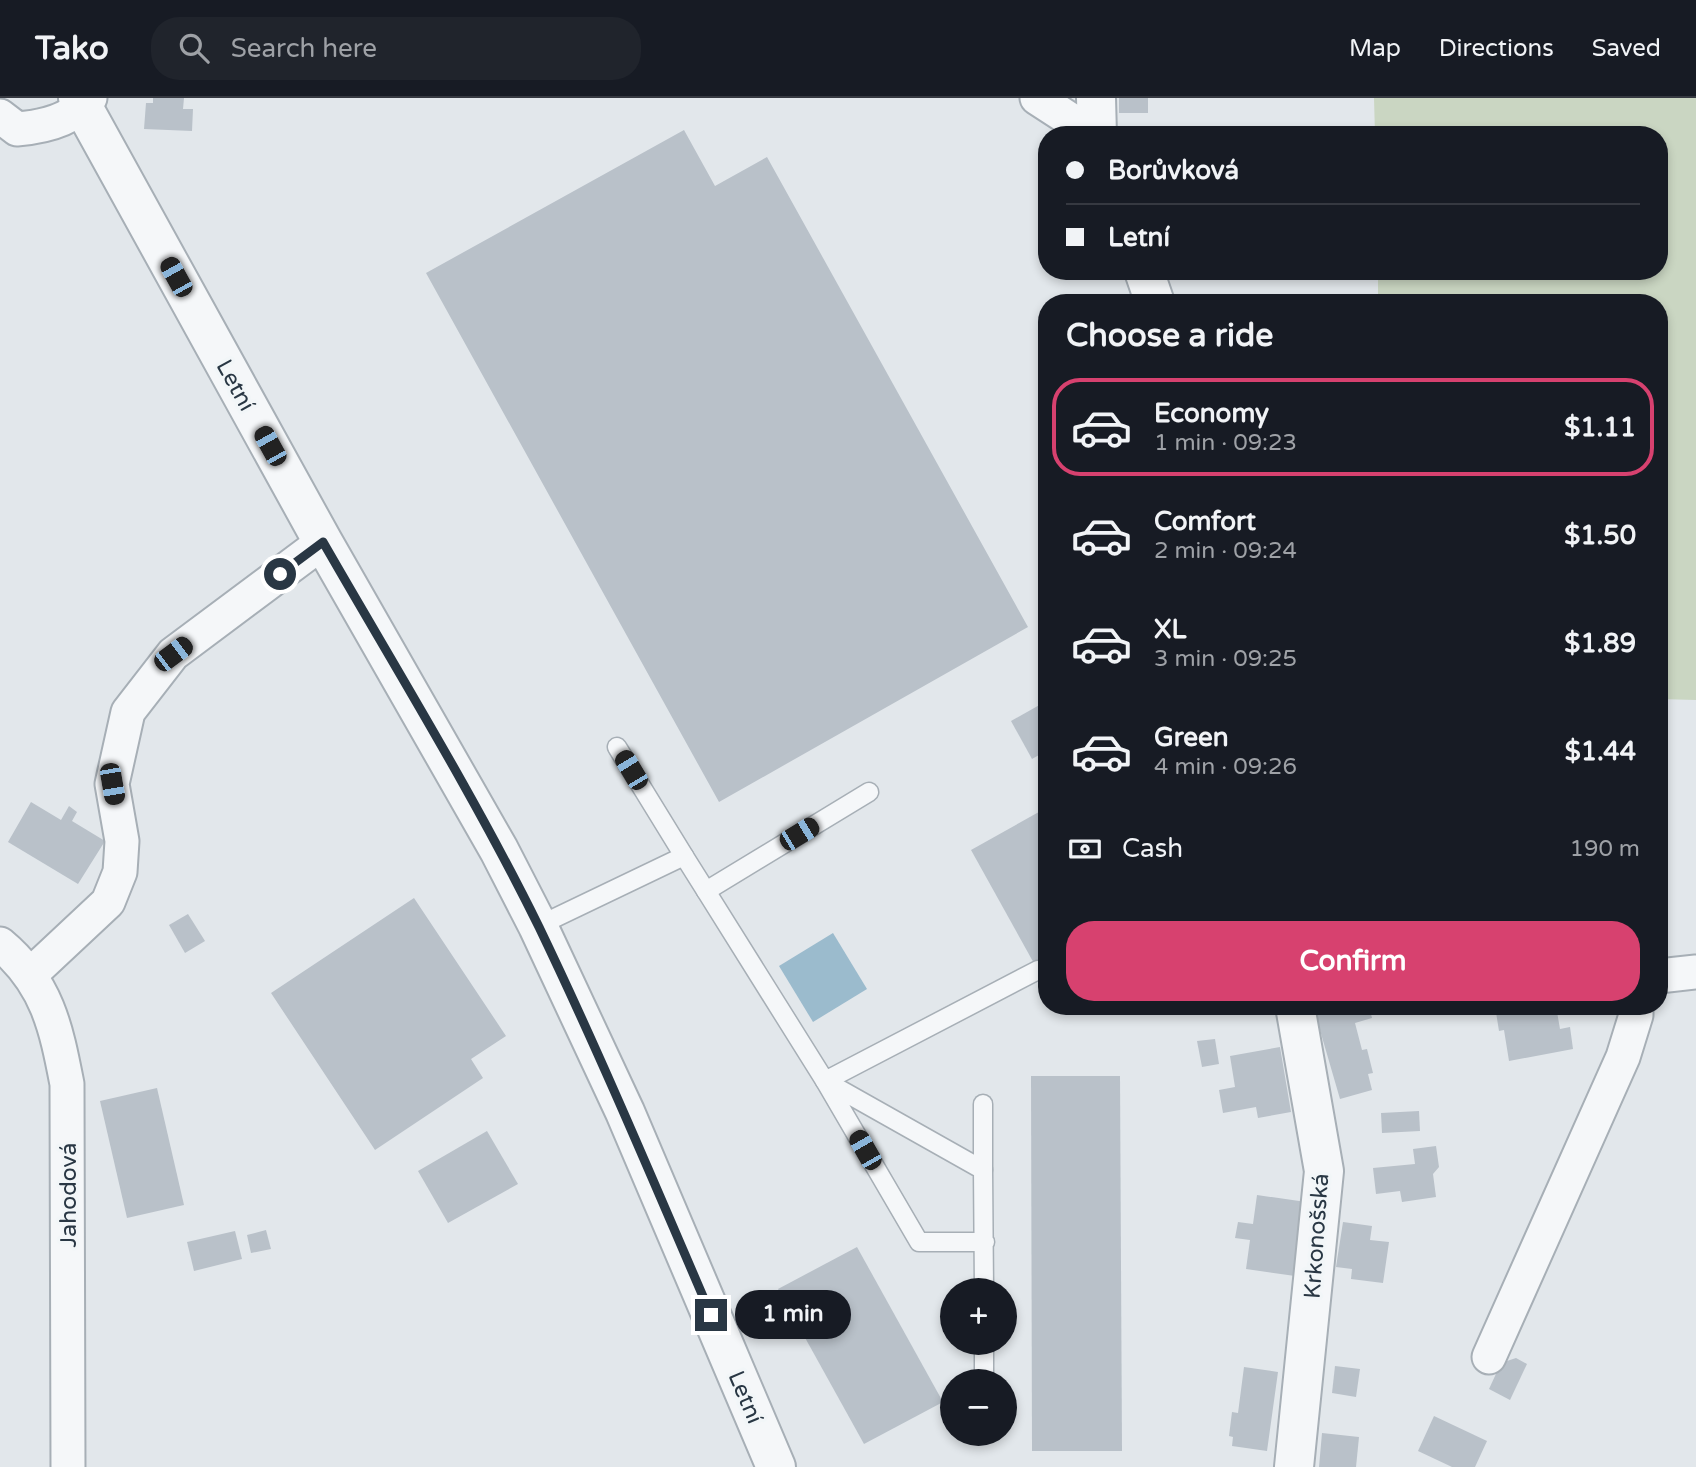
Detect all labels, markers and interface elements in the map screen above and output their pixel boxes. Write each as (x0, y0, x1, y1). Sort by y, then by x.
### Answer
search box (151, 17, 641, 80)
text: Tako (35, 29, 109, 68)
icon: search (175, 29, 213, 67)
text: Search here (231, 33, 377, 64)
text: Map (1349, 34, 1401, 63)
text: Directions (1439, 34, 1554, 63)
text: Saved (1592, 34, 1661, 63)
text: Borůvková (1108, 155, 1239, 186)
text: Letní (1108, 222, 1170, 253)
car (157, 254, 196, 300)
text: Choose a ride (1066, 317, 1273, 355)
street label: Letní (210, 355, 261, 416)
icon: car (1070, 396, 1133, 459)
text: Economy (1154, 398, 1269, 429)
text: $1.11 (1564, 412, 1636, 443)
car (251, 423, 290, 469)
text: 1 min · 09:23 (1154, 429, 1297, 457)
icon: car (1070, 504, 1133, 567)
text: Comfort (1154, 506, 1256, 537)
text: $1.50 (1564, 520, 1636, 551)
text: 2 min · 09:24 (1154, 537, 1297, 565)
route start (264, 558, 296, 590)
icon: car (1070, 612, 1133, 675)
text: XL (1154, 614, 1186, 645)
text: $1.89 (1564, 628, 1636, 659)
car (150, 633, 197, 675)
text: 3 min · 09:25 (1154, 645, 1297, 673)
icon: car (1070, 720, 1133, 783)
text: Green (1154, 722, 1229, 753)
text: $1.44 (1565, 736, 1636, 767)
car (612, 747, 651, 793)
text: 4 min · 09:26 (1154, 753, 1297, 781)
car (99, 761, 126, 807)
car (776, 814, 823, 854)
icon: cash (1066, 830, 1104, 868)
text: Cash (1122, 833, 1183, 864)
text: 190 m (1570, 835, 1640, 863)
button: Confirm (1066, 921, 1640, 1001)
car (846, 1127, 885, 1173)
street label: Jahodová (55, 1143, 83, 1247)
street label: Krkonošská (1299, 1172, 1335, 1300)
map controls (940, 1278, 1017, 1446)
button: + (940, 1278, 1017, 1355)
callout: 1 min (736, 1290, 851, 1340)
route end (695, 1299, 727, 1331)
text: 1 min (762, 1300, 824, 1328)
street label: Letní (721, 1367, 769, 1428)
button: − (940, 1369, 1017, 1446)

